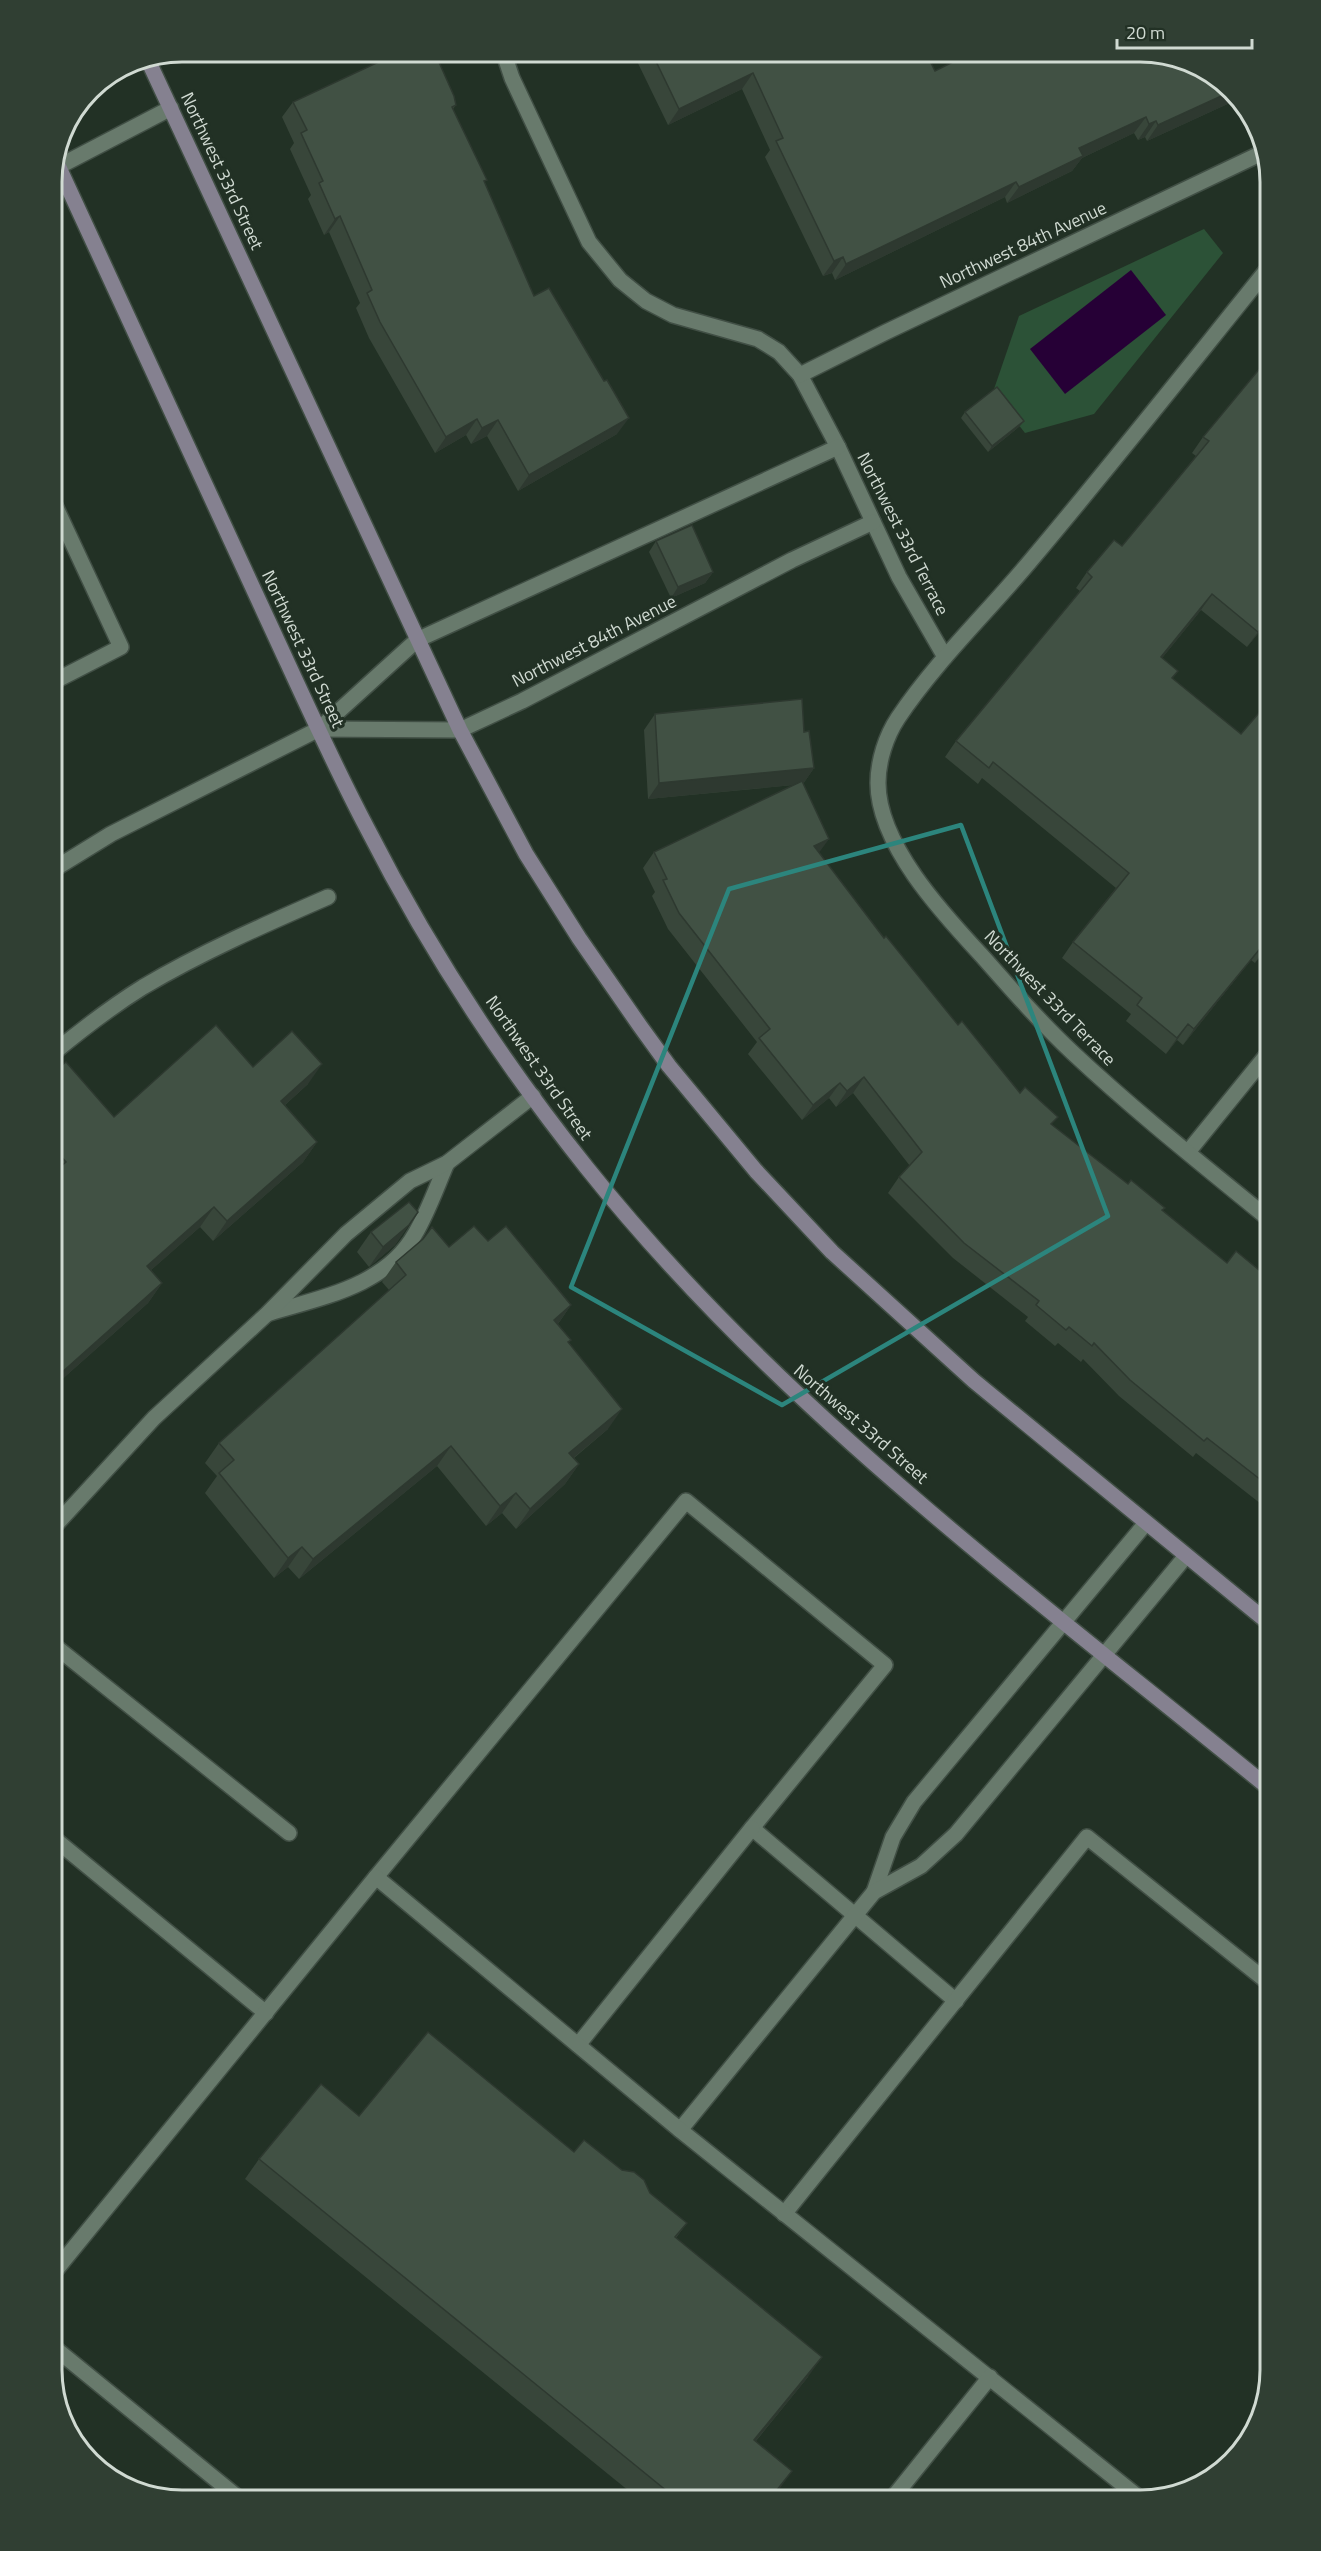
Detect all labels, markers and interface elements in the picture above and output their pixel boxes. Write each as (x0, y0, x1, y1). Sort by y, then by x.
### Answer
scale bar (1117, 12, 1252, 50)
text: 20 m (1126, 19, 1165, 46)
street label: Northwest 33rd Street (174, 88, 271, 255)
street label: Northwest 84th Avenue (935, 194, 1111, 295)
street label: Northwest 33rd Terrace (851, 447, 956, 620)
street label: Northwest 33rd Street (255, 566, 352, 733)
street label: Northwest 84th Avenue (507, 587, 681, 694)
street label: Northwest 33rd Terrace (978, 924, 1123, 1072)
street label: Northwest 33rd Street (479, 990, 600, 1146)
street label: Northwest 33rd Street (788, 1357, 935, 1490)

